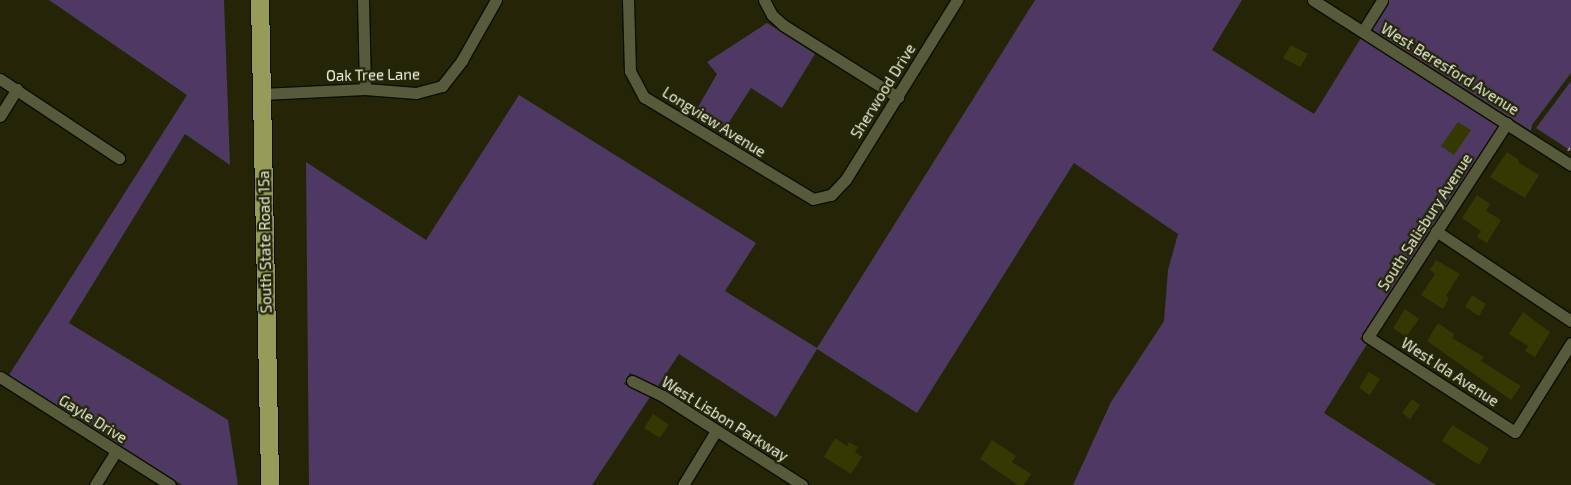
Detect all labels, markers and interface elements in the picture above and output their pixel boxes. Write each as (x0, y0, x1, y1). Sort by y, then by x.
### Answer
street label: West Beresford Avenue (1378, 19, 1522, 119)
street label: Sherwood Drive (847, 40, 919, 142)
street label: Oak Tree Lane (326, 65, 420, 85)
street label: Longview Avenue (659, 83, 769, 161)
street label: South Salisbury Avenue (1374, 150, 1476, 294)
street label: South State Road 15a (255, 170, 275, 314)
street label: West Ida Avenue (1398, 334, 1502, 410)
street label: West Lisbon Parkway (658, 373, 792, 465)
street label: Gayle Drive (56, 391, 130, 447)

